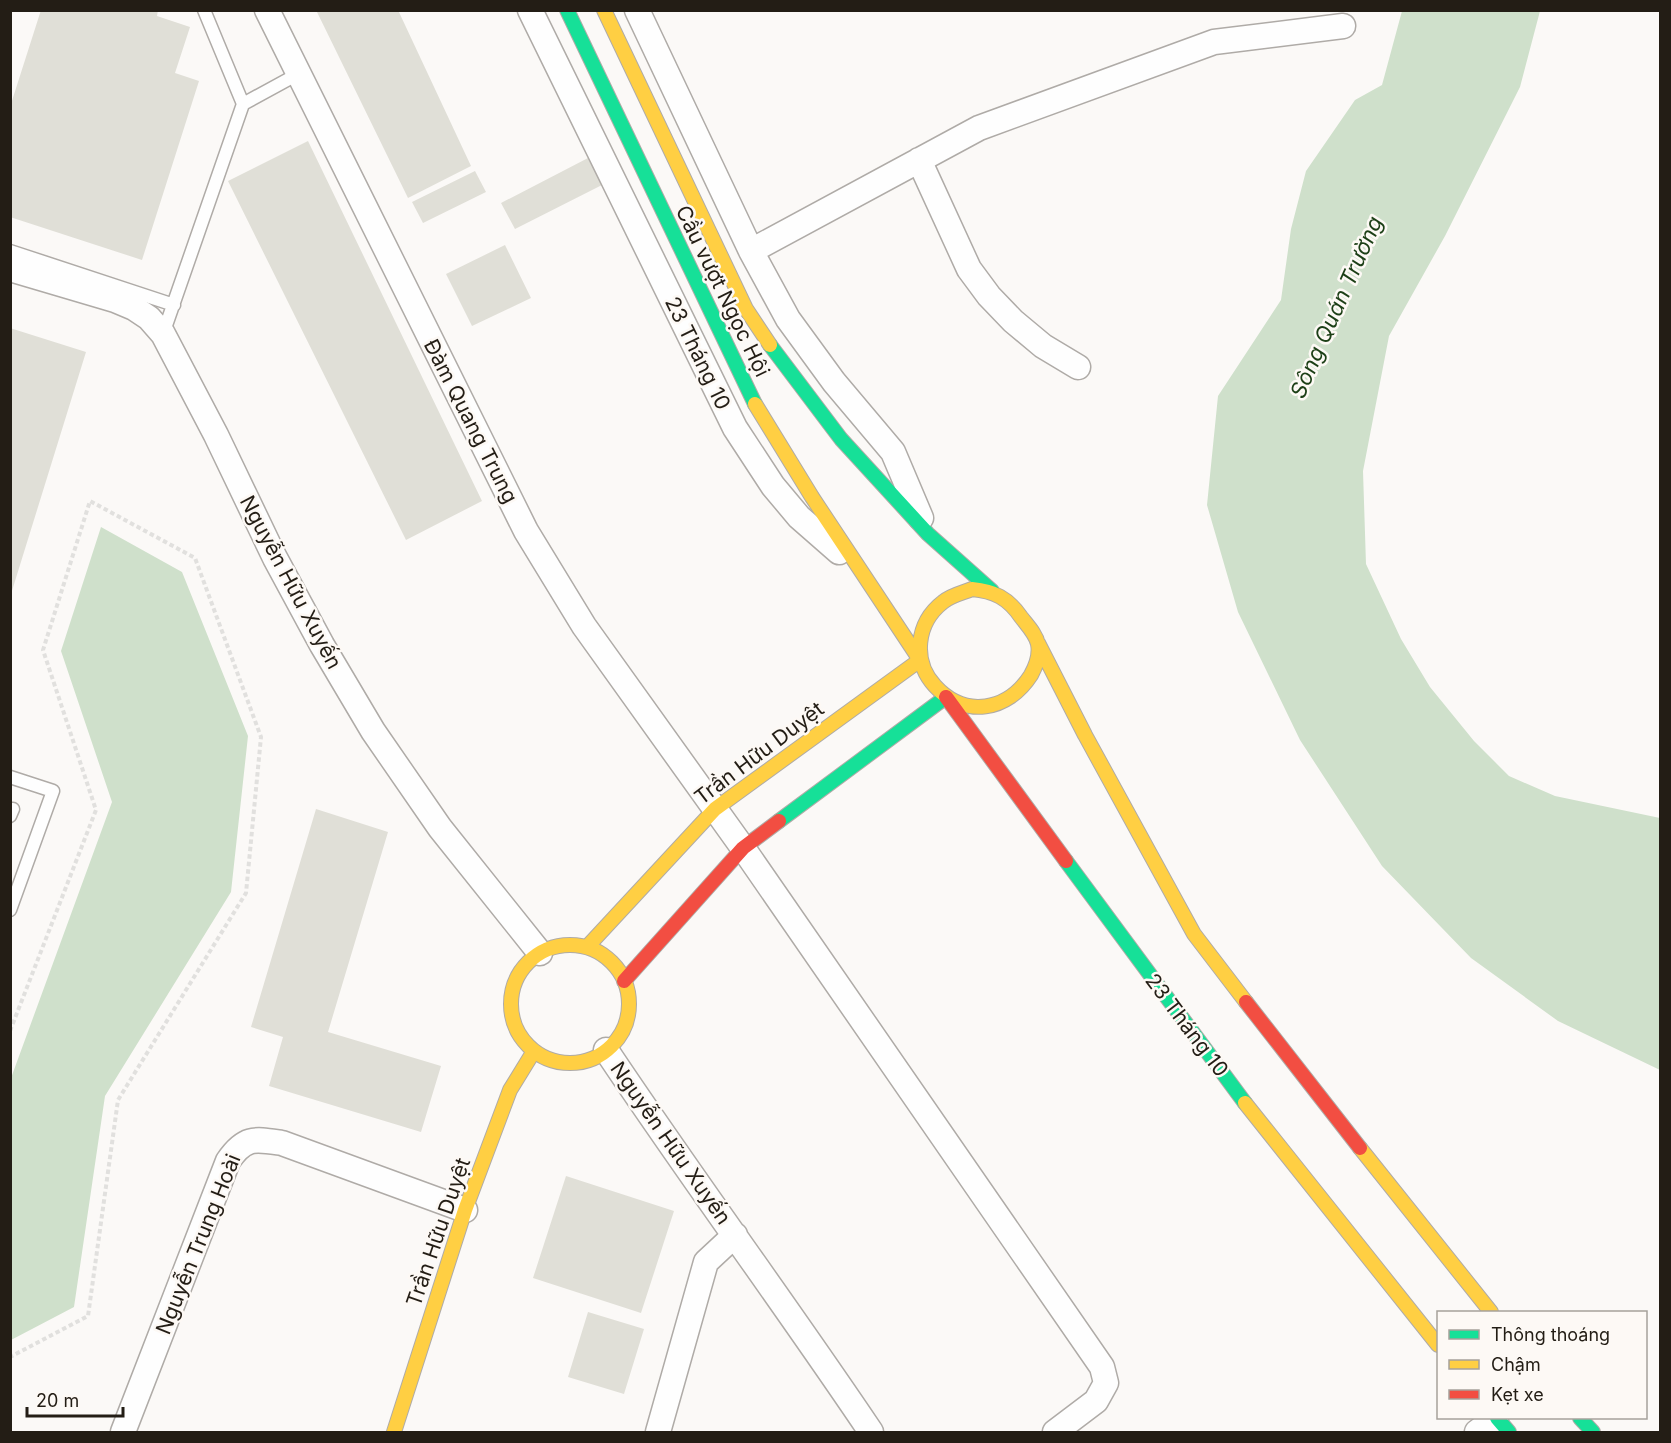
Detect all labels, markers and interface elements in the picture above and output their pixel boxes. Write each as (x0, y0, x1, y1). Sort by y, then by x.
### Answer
street label: Cầu vượt Ngọc Hội (671, 201, 775, 381)
water label: Sông Quán Trường (1284, 212, 1388, 402)
street label: 23 Tháng 10 (660, 292, 736, 414)
street label: Đàm Quang Trung (419, 335, 523, 507)
street label: Nguyễn Hữu Xuyến (235, 491, 347, 673)
street label: Trần Hữu Duyệt (689, 696, 829, 810)
street label: 23 Tháng 10 (1140, 969, 1234, 1081)
street label: Nguyễn Hữu Xuyến (605, 1057, 737, 1229)
street label: Nguyễn Trung Hoài (150, 1150, 246, 1338)
street label: Trần Hữu Duyệt (401, 1154, 475, 1310)
legend (1437, 1311, 1647, 1419)
text: Thông thoáng (1491, 1324, 1610, 1345)
text: Chậm (1491, 1354, 1541, 1375)
scale bar (27, 1380, 123, 1418)
text: Kẹt xe (1491, 1384, 1544, 1405)
text: 20 m (36, 1390, 79, 1411)

